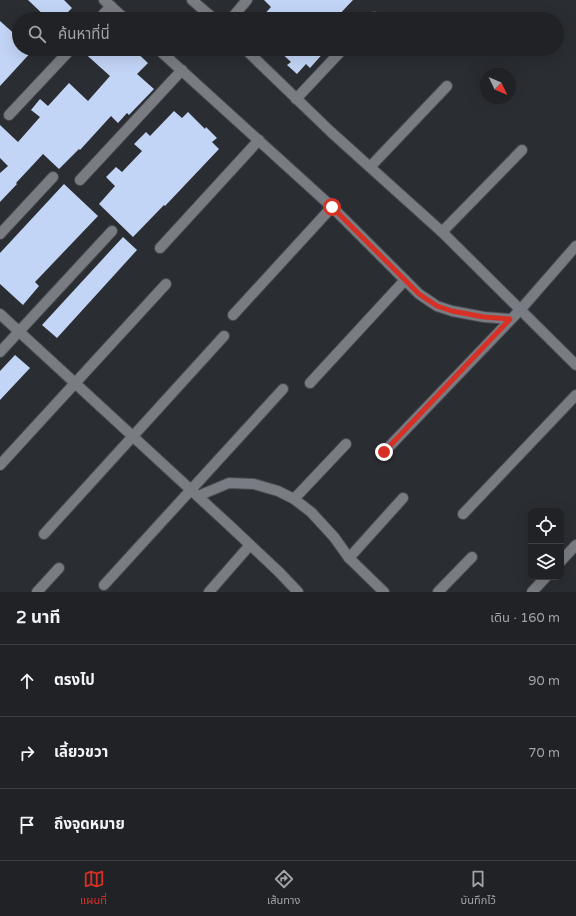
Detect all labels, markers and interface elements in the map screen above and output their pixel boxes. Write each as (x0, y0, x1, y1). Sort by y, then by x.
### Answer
search box (12, 12, 564, 56)
icon: search (26, 23, 48, 45)
text: ค้นหาที่นี่ (58, 25, 110, 43)
north arrow (480, 68, 516, 104)
route start (323, 198, 341, 216)
route end (375, 443, 393, 461)
map controls (528, 508, 564, 580)
button: locate (528, 508, 564, 544)
button: layers (528, 544, 564, 580)
text: 2 นาที (16, 607, 60, 628)
text: เดิน · 160 m (490, 610, 560, 626)
icon: ahead (16, 670, 38, 692)
text: ตรงไป (54, 671, 95, 689)
text: 90 m (528, 673, 560, 689)
icon: right (16, 742, 38, 764)
text: เลี้ยวขวา (54, 743, 108, 761)
text: 70 m (528, 745, 560, 761)
icon: arrive (16, 814, 38, 836)
text: ถึงจุดหมาย (54, 815, 125, 833)
tab: แผนที่ (80, 868, 107, 909)
tab: เส้นทาง (267, 868, 300, 909)
tab: บันทึกไว้ (461, 868, 496, 909)

